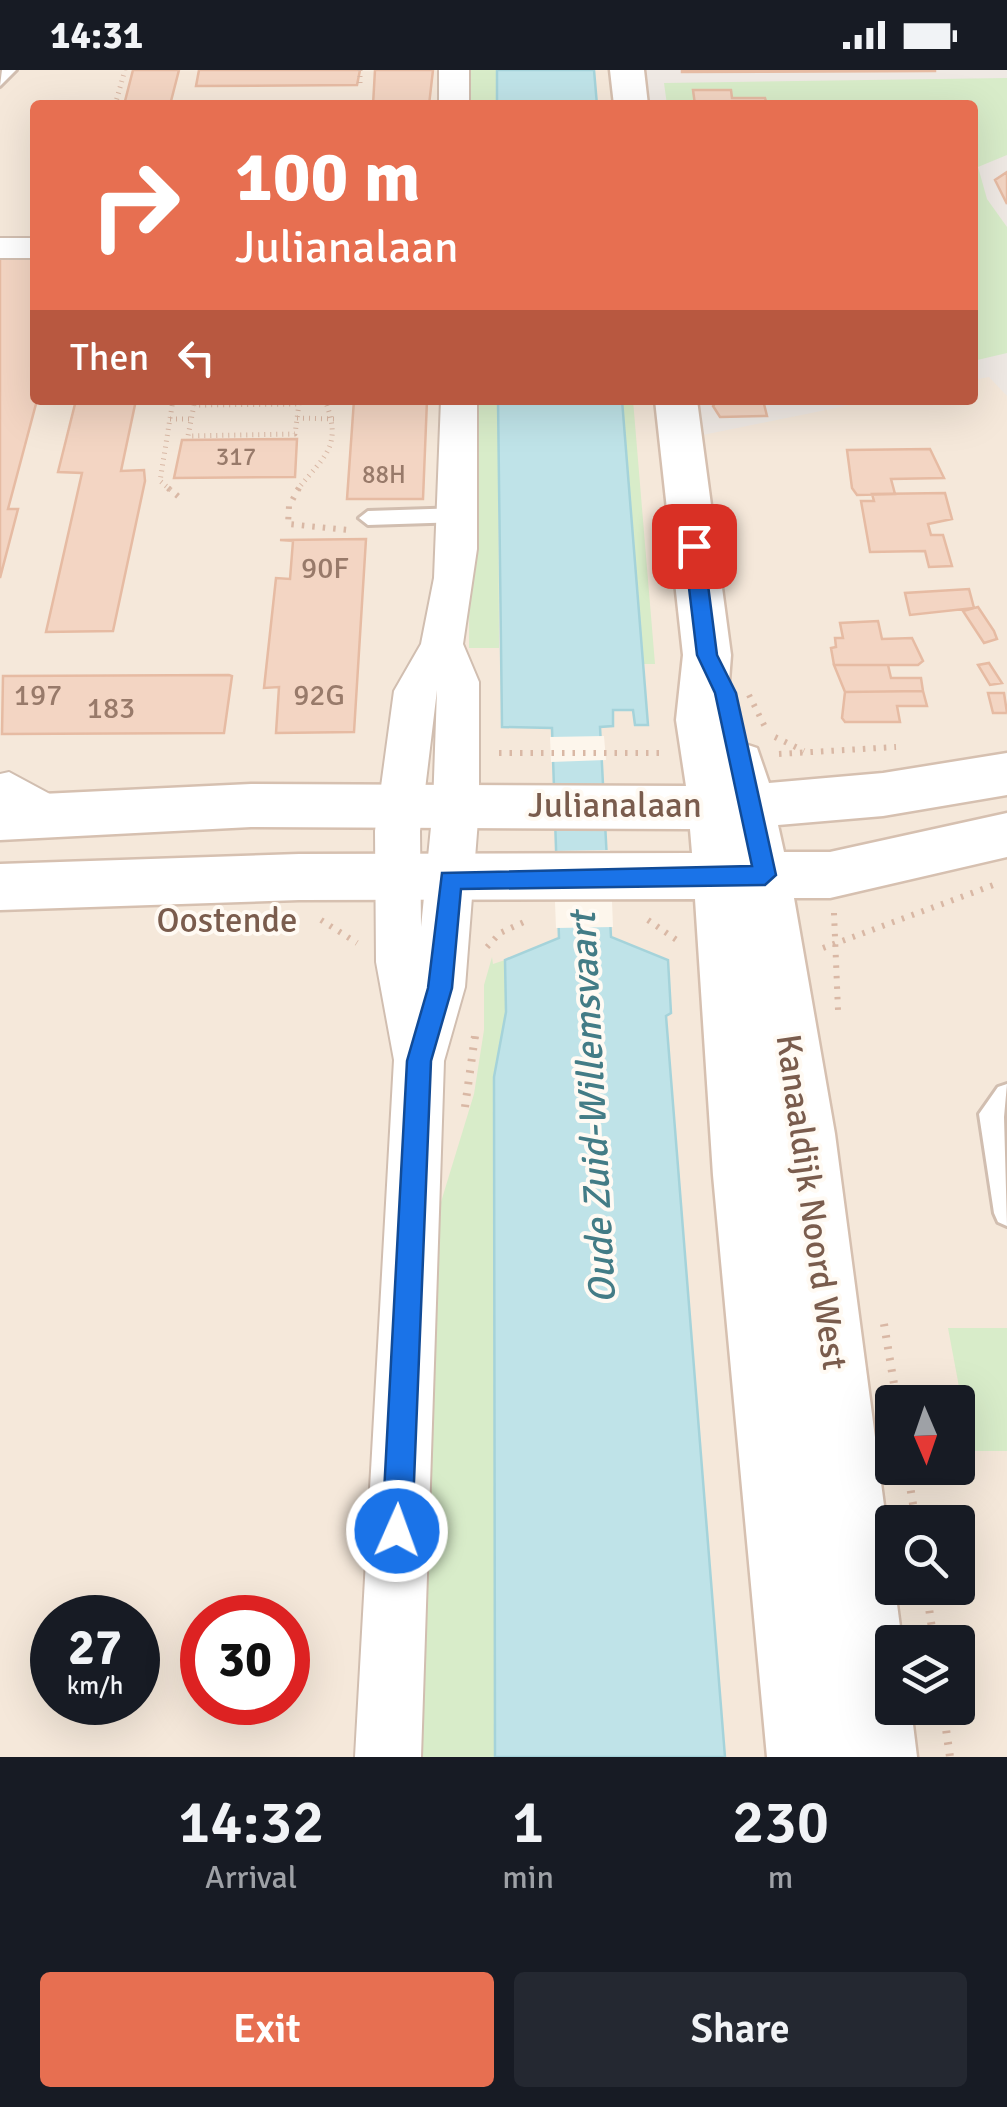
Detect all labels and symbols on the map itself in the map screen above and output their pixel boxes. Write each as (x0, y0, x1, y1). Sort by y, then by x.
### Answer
house number: 317 (216, 441, 256, 472)
house number: 88H (362, 459, 406, 490)
pin (652, 504, 737, 589)
house number: 90F (301, 550, 349, 587)
house number: 197 (14, 677, 62, 714)
house number: 92G (293, 677, 345, 714)
house number: 183 (87, 690, 135, 727)
street label: Julianalaan (528, 784, 702, 827)
street label: Oostende (156, 899, 298, 942)
water label: Oude Zuid-Willemsvaart (559, 907, 626, 1305)
street label: Kanaaldijk Noord West (767, 1031, 856, 1373)
north arrow (875, 1385, 975, 1485)
position arrow (345, 1479, 449, 1583)
speed limit sign: 30 (180, 1595, 310, 1725)

